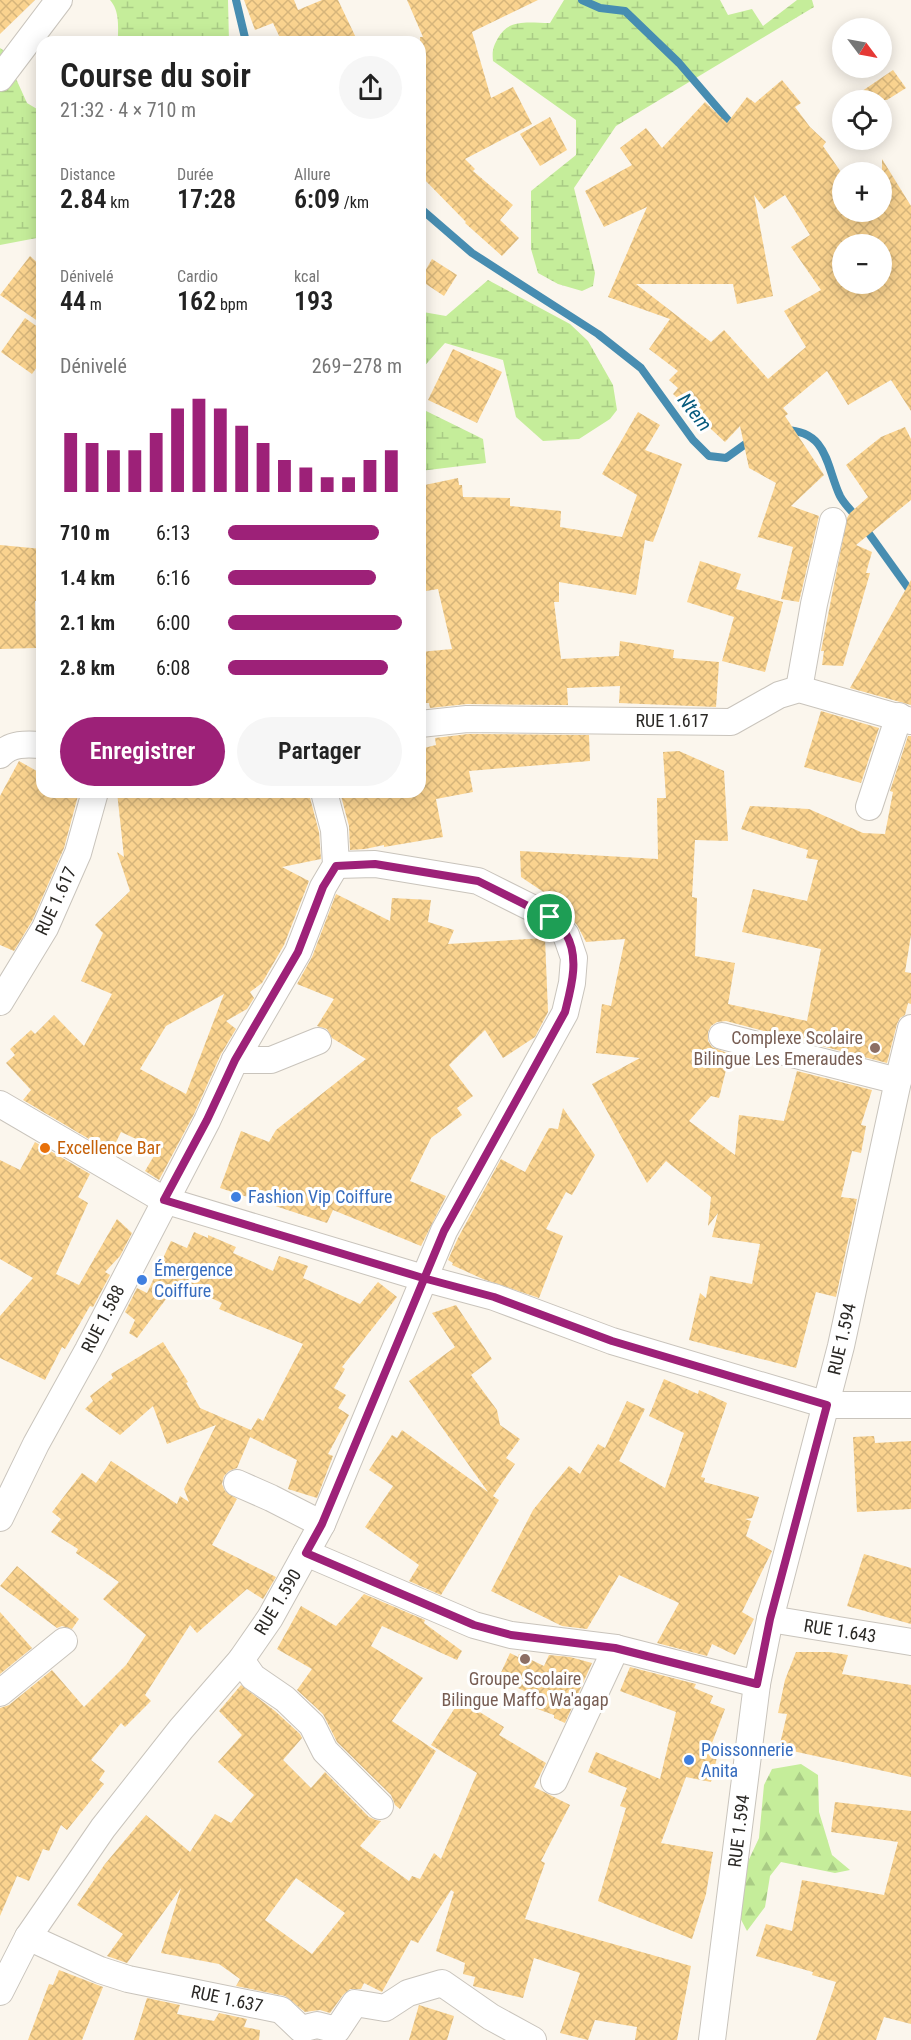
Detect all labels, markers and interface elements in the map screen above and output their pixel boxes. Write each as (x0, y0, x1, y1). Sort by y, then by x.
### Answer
north arrow (832, 18, 892, 78)
map controls (832, 18, 892, 294)
text: Course du soir (60, 56, 251, 95)
button: share (339, 56, 402, 119)
button: locate (832, 90, 892, 150)
text: 21:32 · 4 × 710 m (60, 98, 196, 122)
button: + (832, 162, 892, 222)
text: Distance (60, 165, 115, 184)
text: Durée (177, 165, 214, 184)
text: Allure (294, 165, 331, 184)
text: 2.84 (60, 184, 107, 214)
text: 17:28 (177, 184, 236, 214)
text: 6:09 (294, 184, 340, 214)
text: km (107, 193, 130, 212)
text: /km (340, 193, 369, 212)
button: − (832, 234, 892, 294)
text: Dénivelé (60, 267, 113, 286)
text: Cardio (177, 267, 218, 286)
text: kcal (294, 267, 320, 286)
text: 44 (60, 286, 86, 316)
text: 162 (177, 286, 216, 316)
text: 193 (294, 286, 333, 316)
text: m (86, 295, 102, 314)
text: bpm (216, 295, 248, 314)
text: Dénivelé (60, 354, 127, 378)
text: 269–278 m (312, 354, 402, 378)
water label: Ntem (673, 388, 717, 436)
text: 710 m (60, 521, 110, 545)
text: 6:13 (156, 521, 190, 545)
text: 1.4 km (60, 566, 115, 590)
text: 6:16 (156, 566, 190, 590)
text: 2.1 km (60, 611, 115, 635)
text: 6:00 (156, 611, 190, 635)
text: 2.8 km (60, 656, 115, 680)
text: 6:08 (156, 656, 190, 680)
street label: RUE 1.617 (635, 710, 709, 731)
button: Enregistrer (60, 717, 225, 786)
button: Partager (237, 717, 402, 786)
street label: RUE 1.617 (31, 863, 81, 938)
pin (524, 891, 575, 942)
icon: arrive (533, 900, 566, 933)
place label: Complexe Scolaire Bilingue Les Emeraudes (694, 1027, 863, 1069)
marker: Complexe Scolaire Bilingue Les Emeraudes (868, 1041, 882, 1055)
place label: Excellence Bar (57, 1137, 161, 1158)
marker: Excellence Bar (38, 1141, 52, 1155)
place label: Fashion Vip Coiffure (248, 1186, 392, 1207)
marker: Fashion Vip Coiffure (229, 1190, 243, 1204)
place label: Émergence Coiffure (154, 1259, 233, 1301)
marker: Émergence Coiffure (135, 1273, 149, 1287)
street label: RUE 1.588 (77, 1281, 128, 1356)
street label: RUE 1.594 (823, 1301, 860, 1377)
street label: RUE 1.590 (250, 1565, 305, 1638)
street label: RUE 1.643 (802, 1614, 878, 1647)
marker: Groupe Scolaire Bilingue Maffo Wa'agap (518, 1652, 532, 1666)
place label: Groupe Scolaire Bilingue Maffo Wa'agap (441, 1668, 609, 1710)
place label: Poissonnerie Anita (701, 1739, 793, 1781)
marker: Poissonnerie Anita (682, 1753, 696, 1767)
street label: RUE 1.594 (724, 1793, 753, 1868)
street label: RUE 1.637 (189, 1981, 265, 2016)

